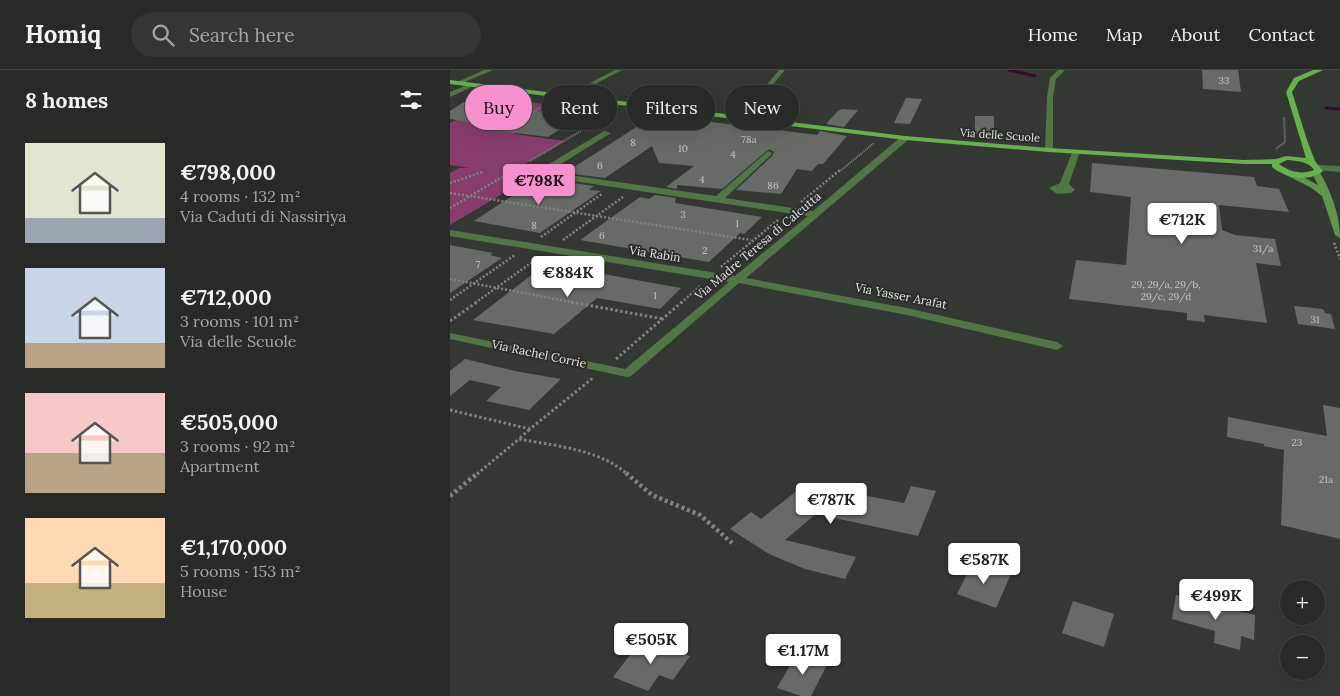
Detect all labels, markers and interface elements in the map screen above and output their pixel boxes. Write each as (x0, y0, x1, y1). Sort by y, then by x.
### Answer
search box (131, 12, 481, 57)
text: Homiq (25, 19, 101, 50)
icon: search (149, 21, 177, 49)
text: Search here (189, 23, 295, 47)
text: Home (1028, 23, 1078, 46)
text: Map (1106, 23, 1142, 46)
text: About (1170, 23, 1220, 46)
text: Contact (1248, 23, 1315, 46)
house number: 33 (1218, 74, 1230, 87)
chip: Buy (465, 85, 532, 130)
chip: Rent (542, 85, 617, 130)
chip: Filters (627, 85, 715, 130)
chip: New (725, 85, 799, 130)
icon: filters (397, 86, 425, 114)
text: 8 homes (25, 87, 108, 114)
street label: Via delle Scuole (959, 125, 1040, 145)
house number: 78a (741, 133, 757, 146)
house number: 8 (630, 136, 636, 149)
house number: 10 (678, 142, 688, 155)
house number: 4 (730, 148, 736, 161)
text: €798,000 (180, 159, 276, 186)
house number: 6 (597, 159, 603, 172)
icon: home (65, 163, 125, 223)
pin: €798K (504, 164, 574, 206)
text: €798K (514, 170, 564, 190)
house number: 4 (699, 173, 705, 186)
house number: 86 (767, 179, 779, 192)
text: 4 rooms · 132 m² (180, 186, 301, 206)
street label: Via Madre Teresa di Calcutta (691, 188, 824, 304)
pin: €712K (1147, 202, 1217, 245)
text: Via Caduti di Nassiriya (180, 206, 347, 226)
house number: 3 (680, 208, 686, 221)
text: €712K (1159, 209, 1205, 229)
house number: 1 (735, 217, 739, 230)
house number: 8 (531, 219, 537, 232)
house number: 6 (599, 229, 605, 242)
street label: Via Rabin (627, 242, 682, 265)
house number: 31/a (1253, 242, 1273, 255)
house number: 2 (702, 244, 708, 257)
pin: €884K (533, 256, 603, 298)
house number: 7 (476, 258, 481, 271)
text: €884K (542, 262, 594, 282)
house number: 29, 29/a, 29/b, 29/c, 29/d (1131, 278, 1201, 303)
street label: Via Yasser Arafat (853, 279, 949, 312)
text: €712,000 (180, 284, 272, 311)
icon: home (65, 288, 125, 348)
house number: 1 (653, 289, 657, 302)
text: 3 rooms · 101 m² (180, 311, 299, 331)
house number: 31 (1310, 313, 1320, 326)
text: Via delle Scuole (180, 331, 297, 351)
street label: Via Rachel Corrie (489, 336, 588, 371)
text: €505,000 (180, 409, 278, 436)
icon: home (65, 413, 125, 473)
text: 3 rooms · 92 m² (180, 436, 295, 456)
house number: 23 (1292, 436, 1303, 449)
text: Apartment (180, 456, 260, 476)
house number: 21a (1319, 473, 1333, 486)
pin: €787K (796, 482, 866, 525)
text: €787K (807, 489, 855, 509)
text: €1,170,000 (180, 534, 287, 561)
icon: home (65, 538, 125, 598)
pin: €587K (949, 542, 1019, 585)
text: €587K (959, 549, 1009, 569)
text: 5 rooms · 153 m² (180, 561, 301, 581)
pin: €499K (1181, 578, 1251, 621)
map controls (1280, 580, 1325, 680)
button: + (1280, 580, 1325, 625)
text: House (180, 581, 227, 601)
text: €499K (1190, 585, 1242, 605)
pin: €505K (616, 622, 686, 665)
text: €505K (625, 629, 677, 649)
pin: €1.17M (762, 634, 844, 676)
button: − (1280, 635, 1325, 680)
text: €1.17M (777, 640, 829, 660)

